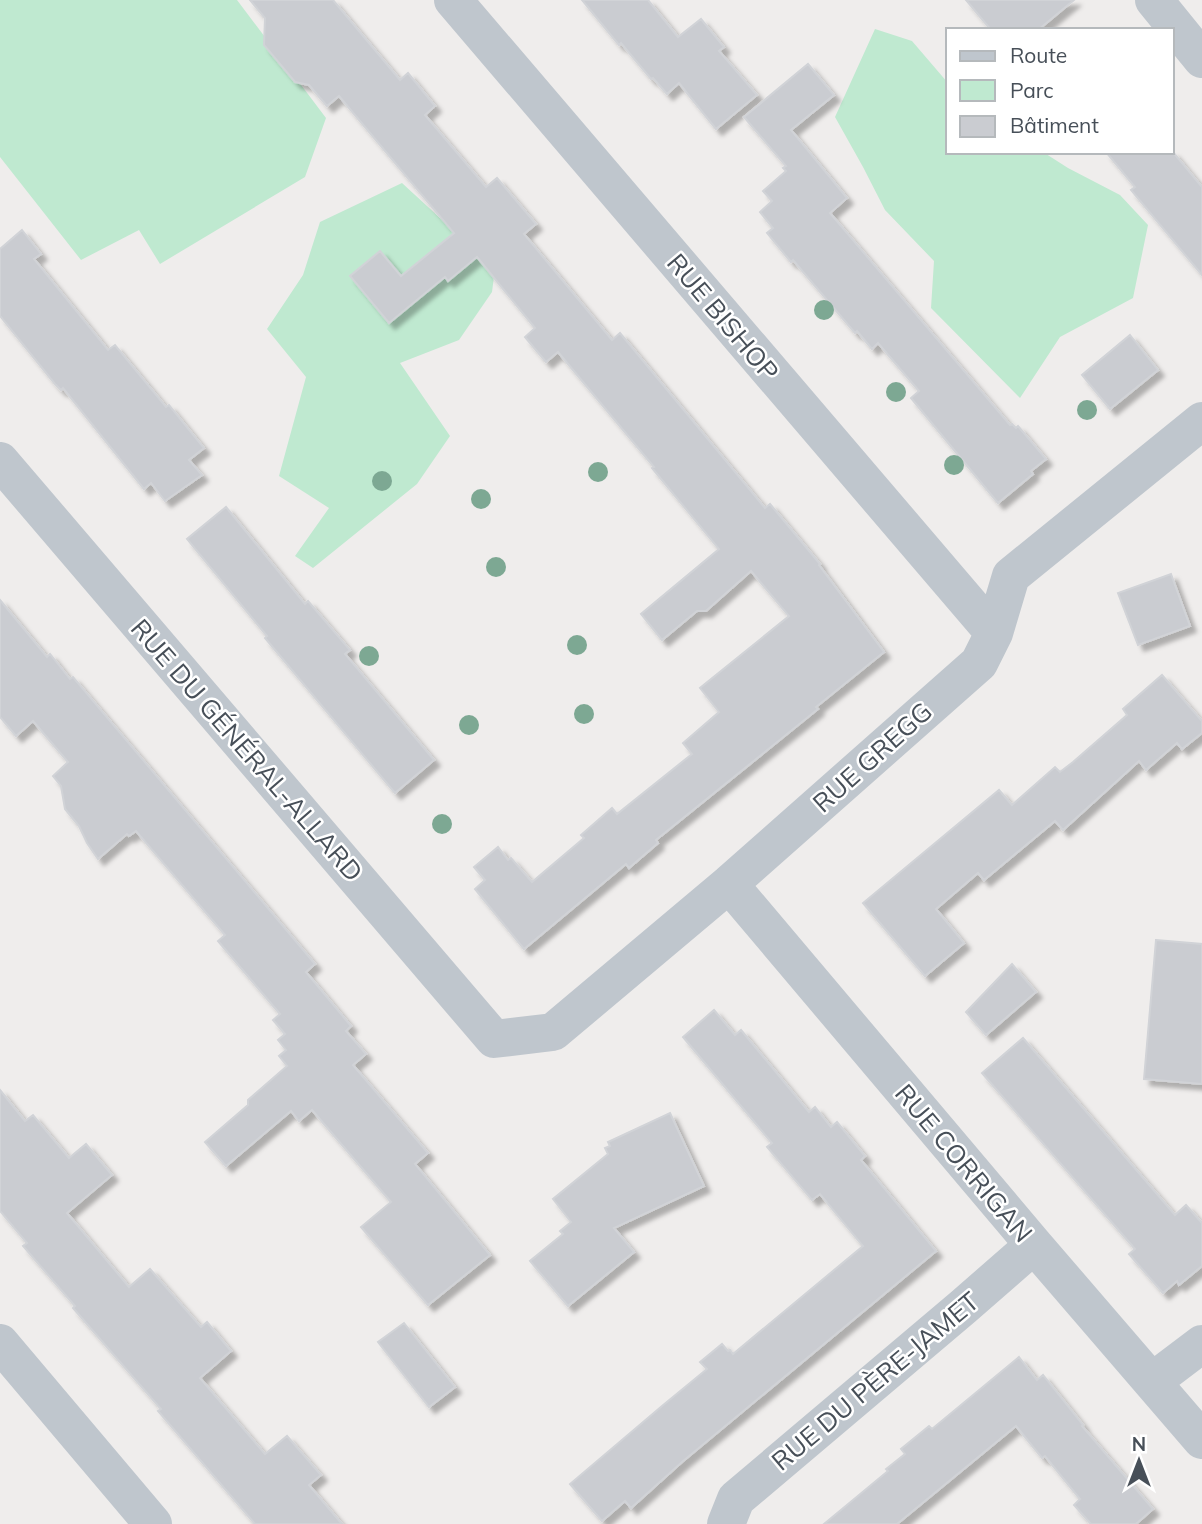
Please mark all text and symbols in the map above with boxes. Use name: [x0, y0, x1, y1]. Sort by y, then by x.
legend: [946, 28, 1174, 154]
text: Route: [1010, 42, 1067, 68]
text: Parc: [1010, 77, 1054, 103]
text: Bâtiment: [1010, 112, 1099, 138]
street label: RUE BISHOP: [660, 246, 786, 388]
street label: RUE DU GÉNÉRAL-ALLARD: [124, 612, 370, 888]
street label: RUE GREGG: [805, 695, 939, 819]
street label: RUE CORRIGAN: [888, 1077, 1040, 1249]
street label: RUE DU PÈRE-JAMET: [765, 1284, 986, 1477]
north arrow: [1104, 1426, 1174, 1496]
text: N: [1132, 1432, 1146, 1456]

